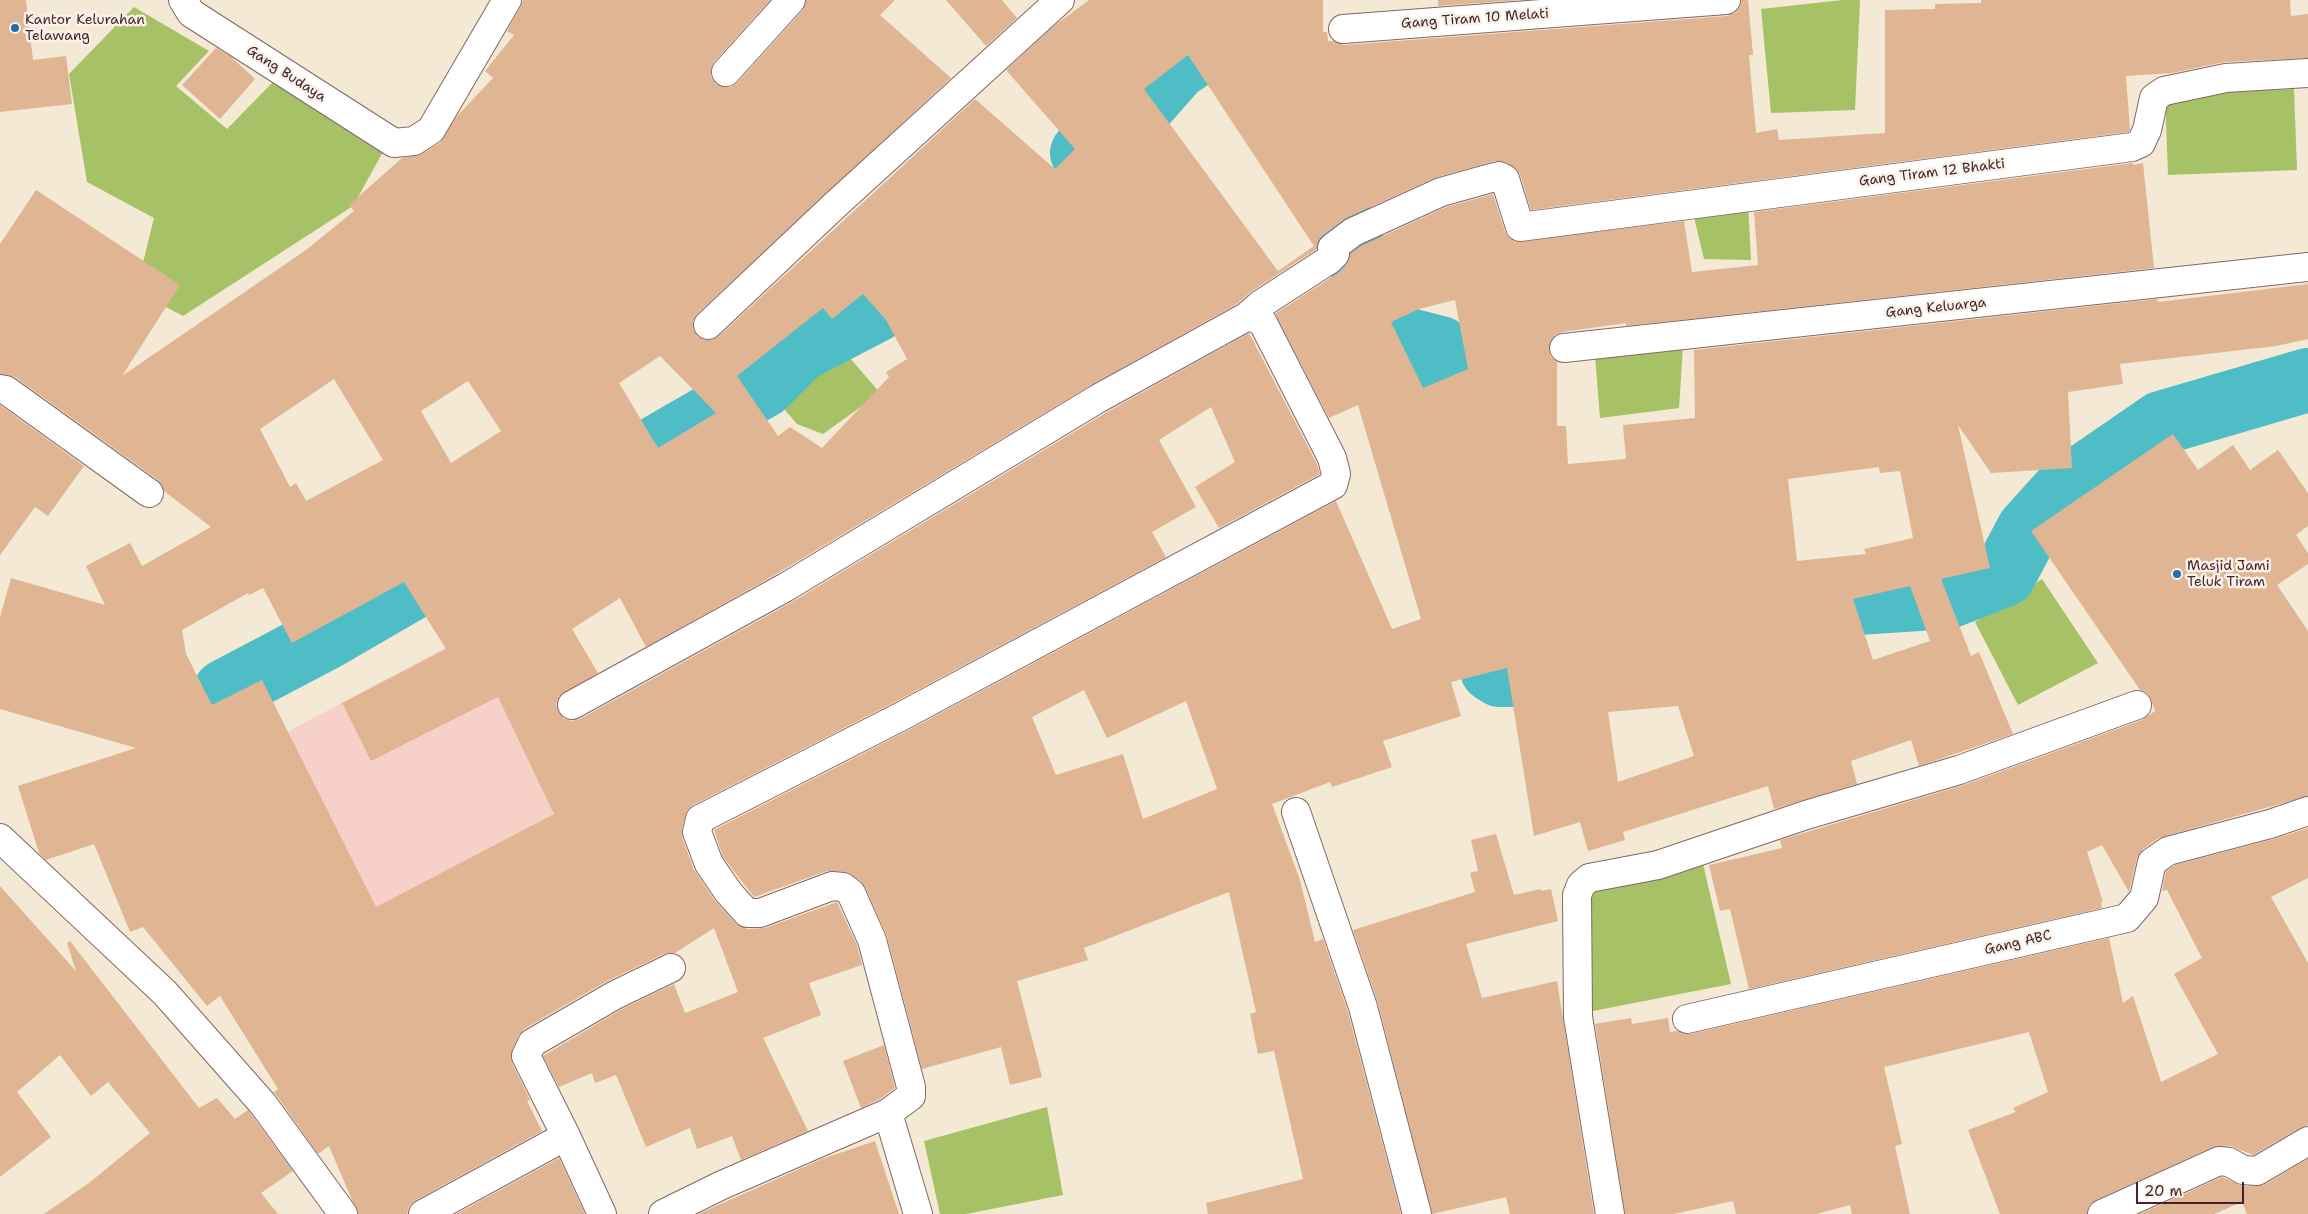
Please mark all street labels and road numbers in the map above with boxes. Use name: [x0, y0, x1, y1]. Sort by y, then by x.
street label: Gang Tiram 10 Melati: [1401, 5, 1549, 33]
street label: Gang Budaya: [243, 42, 329, 106]
street label: Gang Tiram 12 Bhakti: [1858, 156, 2006, 190]
street label: Gang Keluarga: [1885, 294, 1987, 322]
street label: Gang ABC: [1983, 927, 2053, 959]

